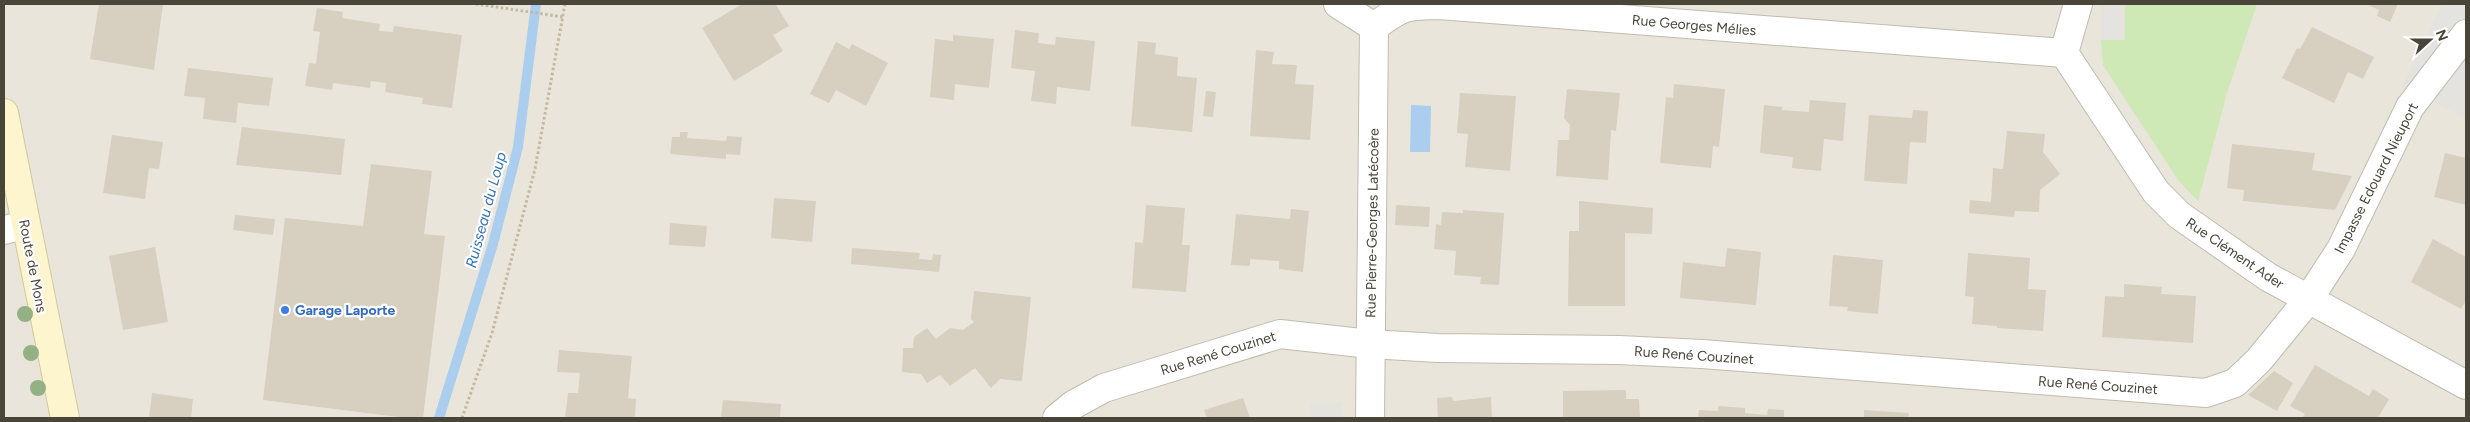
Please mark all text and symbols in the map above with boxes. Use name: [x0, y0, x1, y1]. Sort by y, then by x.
street label: Rue Georges Mélies: [1631, 12, 1757, 39]
north arrow: [2405, 15, 2455, 65]
text: N: [2432, 27, 2452, 44]
street label: Impasse Edouard Nieuport: [2331, 100, 2422, 257]
street label: Rue Pierre-Georges Latécoère: [1362, 128, 1383, 318]
water label: Ruisseau du Loup: [462, 150, 510, 270]
street label: Rue Clément Ader: [2182, 214, 2287, 293]
street label: Route de Mons: [15, 218, 50, 314]
place label: Garage Laporte: [295, 302, 395, 319]
marker: Garage Laporte: [279, 304, 291, 316]
street label: Rue René Couzinet: [1158, 328, 1278, 379]
street label: Rue René Couzinet: [1634, 343, 1754, 368]
street label: Rue René Couzinet: [2038, 373, 2158, 398]

